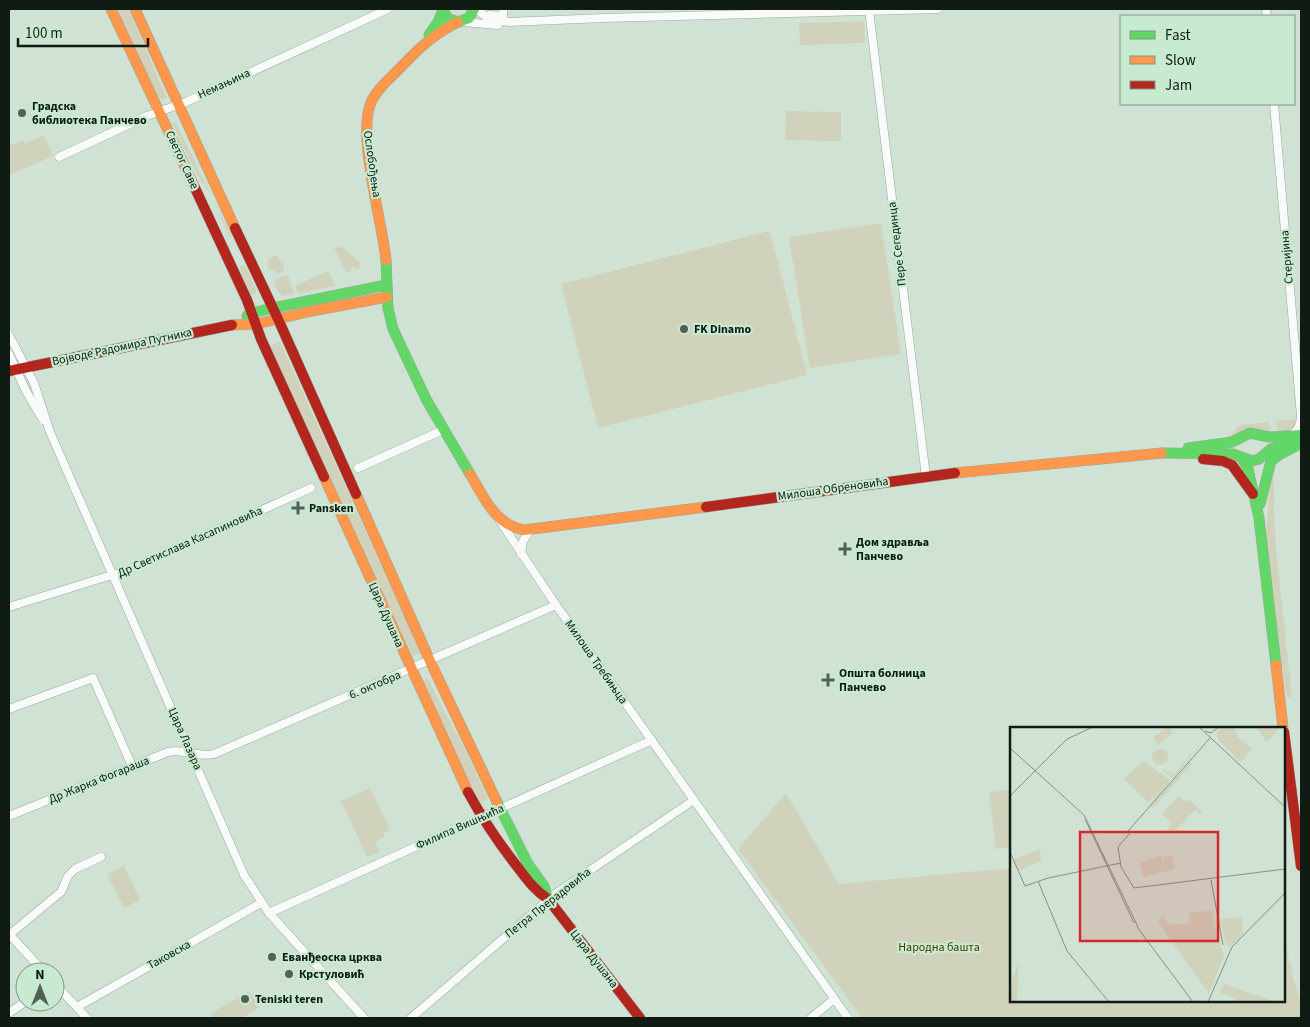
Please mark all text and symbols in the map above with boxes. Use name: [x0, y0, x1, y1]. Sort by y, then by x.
scale bar: [18, 15, 148, 47]
legend: [1120, 15, 1295, 105]
text: 100 m: [25, 23, 63, 44]
text: Fast: [1165, 25, 1191, 46]
text: Slow: [1165, 50, 1196, 71]
street label: Немањина: [195, 64, 253, 104]
text: Jam: [1165, 75, 1192, 96]
place label: Градска библиотека Панчево: [32, 98, 147, 129]
marker: Градска библиотека Панчево: [16, 107, 28, 119]
street label: Светог Саве: [161, 128, 203, 192]
street label: Ослобођења: [359, 129, 385, 199]
street label: Пере Сегединца: [883, 201, 911, 287]
street label: Стеријина: [1276, 229, 1298, 285]
place label: FK Dinamo: [694, 321, 751, 338]
marker: FK Dinamo: [678, 323, 690, 335]
street label: Војводе Радомира Путника: [50, 324, 194, 370]
street label: Милоша Обреновића: [777, 473, 889, 505]
place label: Pansken: [309, 500, 354, 517]
marker: Pansken: [291, 501, 305, 515]
street label: Др Светислава Касапиновића: [115, 502, 265, 582]
place label: Дом здравља Панчево: [856, 534, 929, 565]
marker: Дом здравља Панчево: [838, 542, 852, 556]
street label: Цара Душана: [364, 580, 408, 650]
street label: Милоша Требињца: [561, 616, 631, 708]
place label: Општа болница Панчево: [839, 665, 926, 696]
street label: 6. октобра: [347, 667, 403, 703]
marker: Општа болница Панчево: [821, 673, 835, 687]
street label: Цара Лазара: [164, 705, 206, 773]
inset map: [1010, 727, 1285, 1002]
street label: Др Жарка Фогараша: [46, 752, 152, 808]
street label: Филипа Вишњића: [413, 800, 507, 854]
street label: Петра Прерадовића: [501, 864, 595, 942]
street label: Цара Душана: [566, 926, 622, 992]
street label: Таковска: [144, 936, 194, 974]
park label: Народна башта: [898, 939, 980, 956]
place label: Еванђеоска црква: [282, 949, 382, 966]
marker: Еванђеоска црква: [266, 951, 278, 963]
north arrow: [15, 962, 65, 1012]
text: N: [35, 965, 45, 985]
place label: Крстуловић: [299, 966, 365, 983]
marker: Крстуловић: [283, 968, 295, 980]
place label: Teniski teren: [255, 991, 323, 1008]
marker: Teniski teren: [239, 993, 251, 1005]

